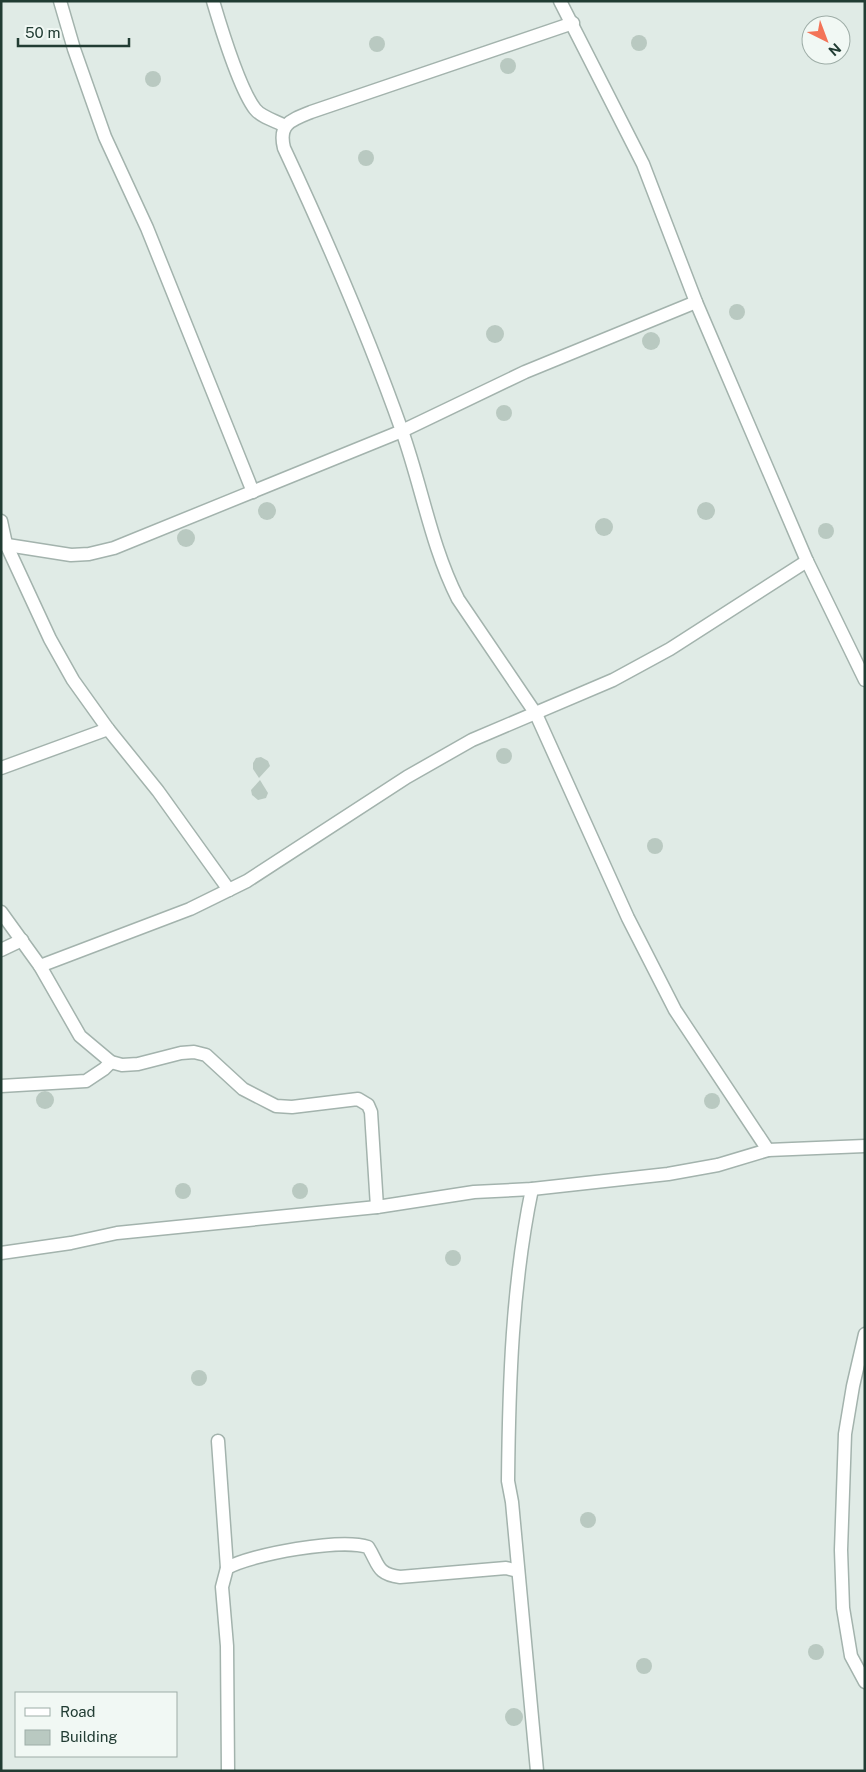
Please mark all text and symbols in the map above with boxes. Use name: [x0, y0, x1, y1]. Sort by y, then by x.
scale bar: [18, 15, 129, 47]
north arrow: [801, 15, 851, 65]
text: 50 m: [25, 24, 60, 41]
text: N: [825, 40, 844, 59]
legend: [15, 1692, 178, 1757]
text: Road: [60, 1703, 96, 1720]
text: Building: [60, 1728, 118, 1745]

